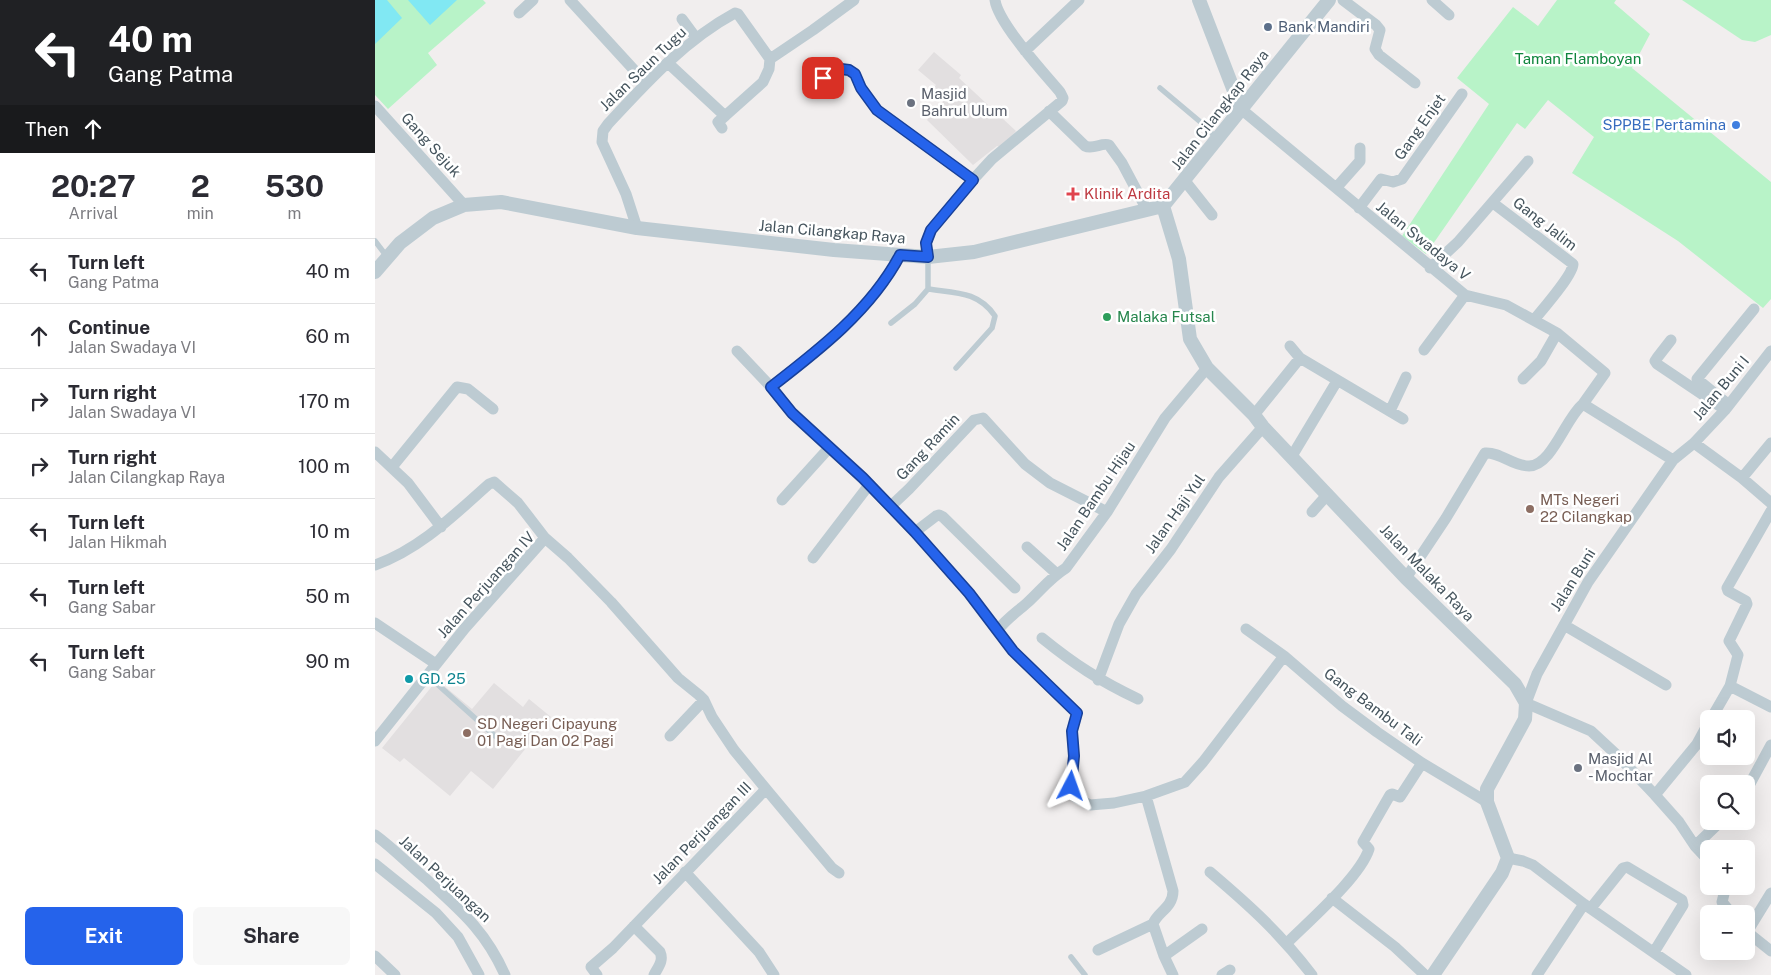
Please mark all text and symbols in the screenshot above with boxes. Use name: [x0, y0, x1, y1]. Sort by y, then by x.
place label: Bank Mandiri: [1278, 18, 1370, 35]
text: 40 m: [108, 19, 193, 60]
icon: left: [25, 20, 90, 85]
marker: Bank Mandiri: [1262, 21, 1274, 33]
street label: Jalan Saun Tugu: [596, 23, 689, 114]
street label: Jalan Cilangkap Raya: [1168, 46, 1272, 173]
park label: Taman Flamboyan: [1515, 50, 1641, 67]
pin: [802, 57, 844, 99]
text: Gang Patma: [108, 61, 233, 87]
icon: arrive: [809, 64, 837, 92]
place label: Masjid Bahrul Ulum: [921, 85, 1007, 119]
street label: Gang Enjet: [1391, 90, 1449, 163]
marker: Masjid Bahrul Ulum: [905, 97, 917, 109]
street label: Gang Sejuk: [398, 109, 465, 180]
icon: ahead: [79, 115, 107, 143]
place label: SPPBE Pertamina: [1602, 116, 1726, 133]
text: Then: [25, 118, 69, 140]
marker: SPPBE Pertamina: [1730, 119, 1742, 131]
text: 20:27: [51, 168, 136, 204]
text: 2: [191, 168, 210, 204]
text: 530: [265, 168, 324, 204]
place label: Klinik Ardita: [1084, 185, 1170, 202]
marker: Klinik Ardita: [1066, 187, 1080, 201]
street label: Gang Jalim: [1510, 193, 1581, 254]
street label: Jalan Swadaya V: [1373, 198, 1474, 284]
text: Arrival: [69, 204, 118, 223]
text: min: [187, 204, 214, 223]
text: m: [287, 204, 301, 223]
street label: Jalan Cilangkap Raya: [758, 217, 906, 246]
text: Turn left: [68, 251, 145, 273]
icon: left: [25, 257, 53, 285]
text: 40 m: [305, 260, 350, 282]
text: Gang Patma: [68, 273, 159, 292]
place label: Malaka Futsal: [1117, 308, 1215, 325]
marker: Malaka Futsal: [1101, 311, 1113, 323]
text: Continue: [68, 316, 150, 338]
icon: ahead: [25, 322, 53, 350]
text: 60 m: [306, 325, 350, 347]
text: Jalan Swadaya VI: [68, 338, 196, 357]
street label: Jalan Buni I: [1689, 352, 1752, 423]
text: Turn right: [68, 381, 157, 403]
icon: right: [25, 387, 53, 415]
text: 170 m: [299, 390, 350, 412]
text: Jalan Swadaya VI: [68, 403, 196, 422]
street label: Gang Ramin: [893, 410, 963, 483]
street label: Jalan Bambu Hijau: [1053, 438, 1138, 554]
text: Turn right: [68, 446, 157, 468]
icon: right: [25, 452, 53, 480]
text: 100 m: [298, 455, 350, 477]
text: Jalan Cilangkap Raya: [68, 468, 225, 487]
street label: Jalan Haji Yul: [1141, 471, 1208, 556]
place label: MTs Negeri 22 Cilangkap: [1540, 491, 1632, 525]
marker: MTs Negeri 22 Cilangkap: [1524, 503, 1536, 515]
text: Turn left: [68, 511, 145, 533]
icon: left: [25, 517, 53, 545]
text: 10 m: [310, 520, 350, 542]
street label: Jalan Malaka Raya: [1377, 521, 1478, 625]
street label: Jalan Perjuangan IV: [434, 528, 538, 641]
text: Jalan Hikmah: [68, 533, 167, 552]
street label: Jalan Buni: [1547, 545, 1598, 614]
text: Turn left: [68, 576, 145, 598]
icon: left: [25, 582, 53, 610]
text: 50 m: [305, 585, 350, 607]
text: Gang Sabar: [68, 598, 156, 617]
text: Turn left: [68, 641, 145, 663]
icon: left: [25, 647, 53, 675]
text: 90 m: [306, 650, 350, 672]
text: Gang Sabar: [68, 663, 156, 682]
street label: Gang Bambu Tali: [1321, 664, 1426, 749]
place label: GD. 25: [419, 670, 466, 687]
marker: GD. 25: [403, 673, 415, 685]
map controls: [1700, 710, 1755, 960]
button: sound: [1700, 710, 1755, 765]
place label: SD Negeri Cipayung 01 Pagi Dan 02 Pagi: [477, 715, 617, 749]
marker: SD Negeri Cipayung 01 Pagi Dan 02 Pagi: [461, 727, 473, 739]
place label: Masjid Al - Mochtar: [1588, 750, 1653, 784]
position arrow: [1044, 759, 1096, 811]
marker: Masjid Al - Mochtar: [1572, 762, 1584, 774]
button: search: [1700, 775, 1755, 830]
street label: Jalan Perjuangan III: [649, 778, 755, 887]
street label: Jalan Perjuangan: [396, 832, 495, 925]
button: +: [1700, 840, 1755, 895]
button: −: [1700, 905, 1755, 960]
button: Exit: [25, 907, 183, 965]
button: Share: [193, 907, 350, 965]

